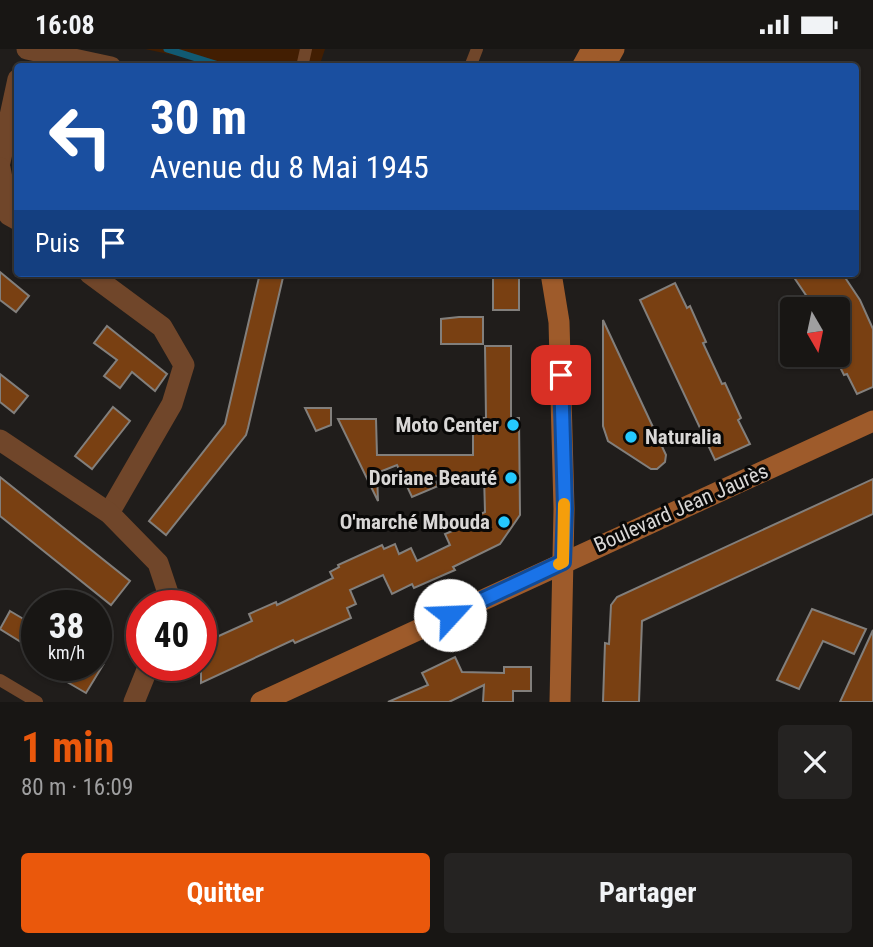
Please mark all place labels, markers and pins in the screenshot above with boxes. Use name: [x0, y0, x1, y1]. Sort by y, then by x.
pin: [531, 345, 591, 405]
place label: Moto Center: [395, 413, 499, 437]
marker: Moto Center: [505, 417, 521, 433]
place label: Naturalia: [645, 425, 722, 449]
marker: Naturalia: [623, 429, 639, 445]
place label: Doriane Beauté: [369, 466, 497, 490]
marker: Doriane Beauté: [503, 470, 519, 486]
place label: O'marché Mbouda: [340, 510, 490, 534]
marker: O'marché Mbouda: [496, 514, 512, 530]

